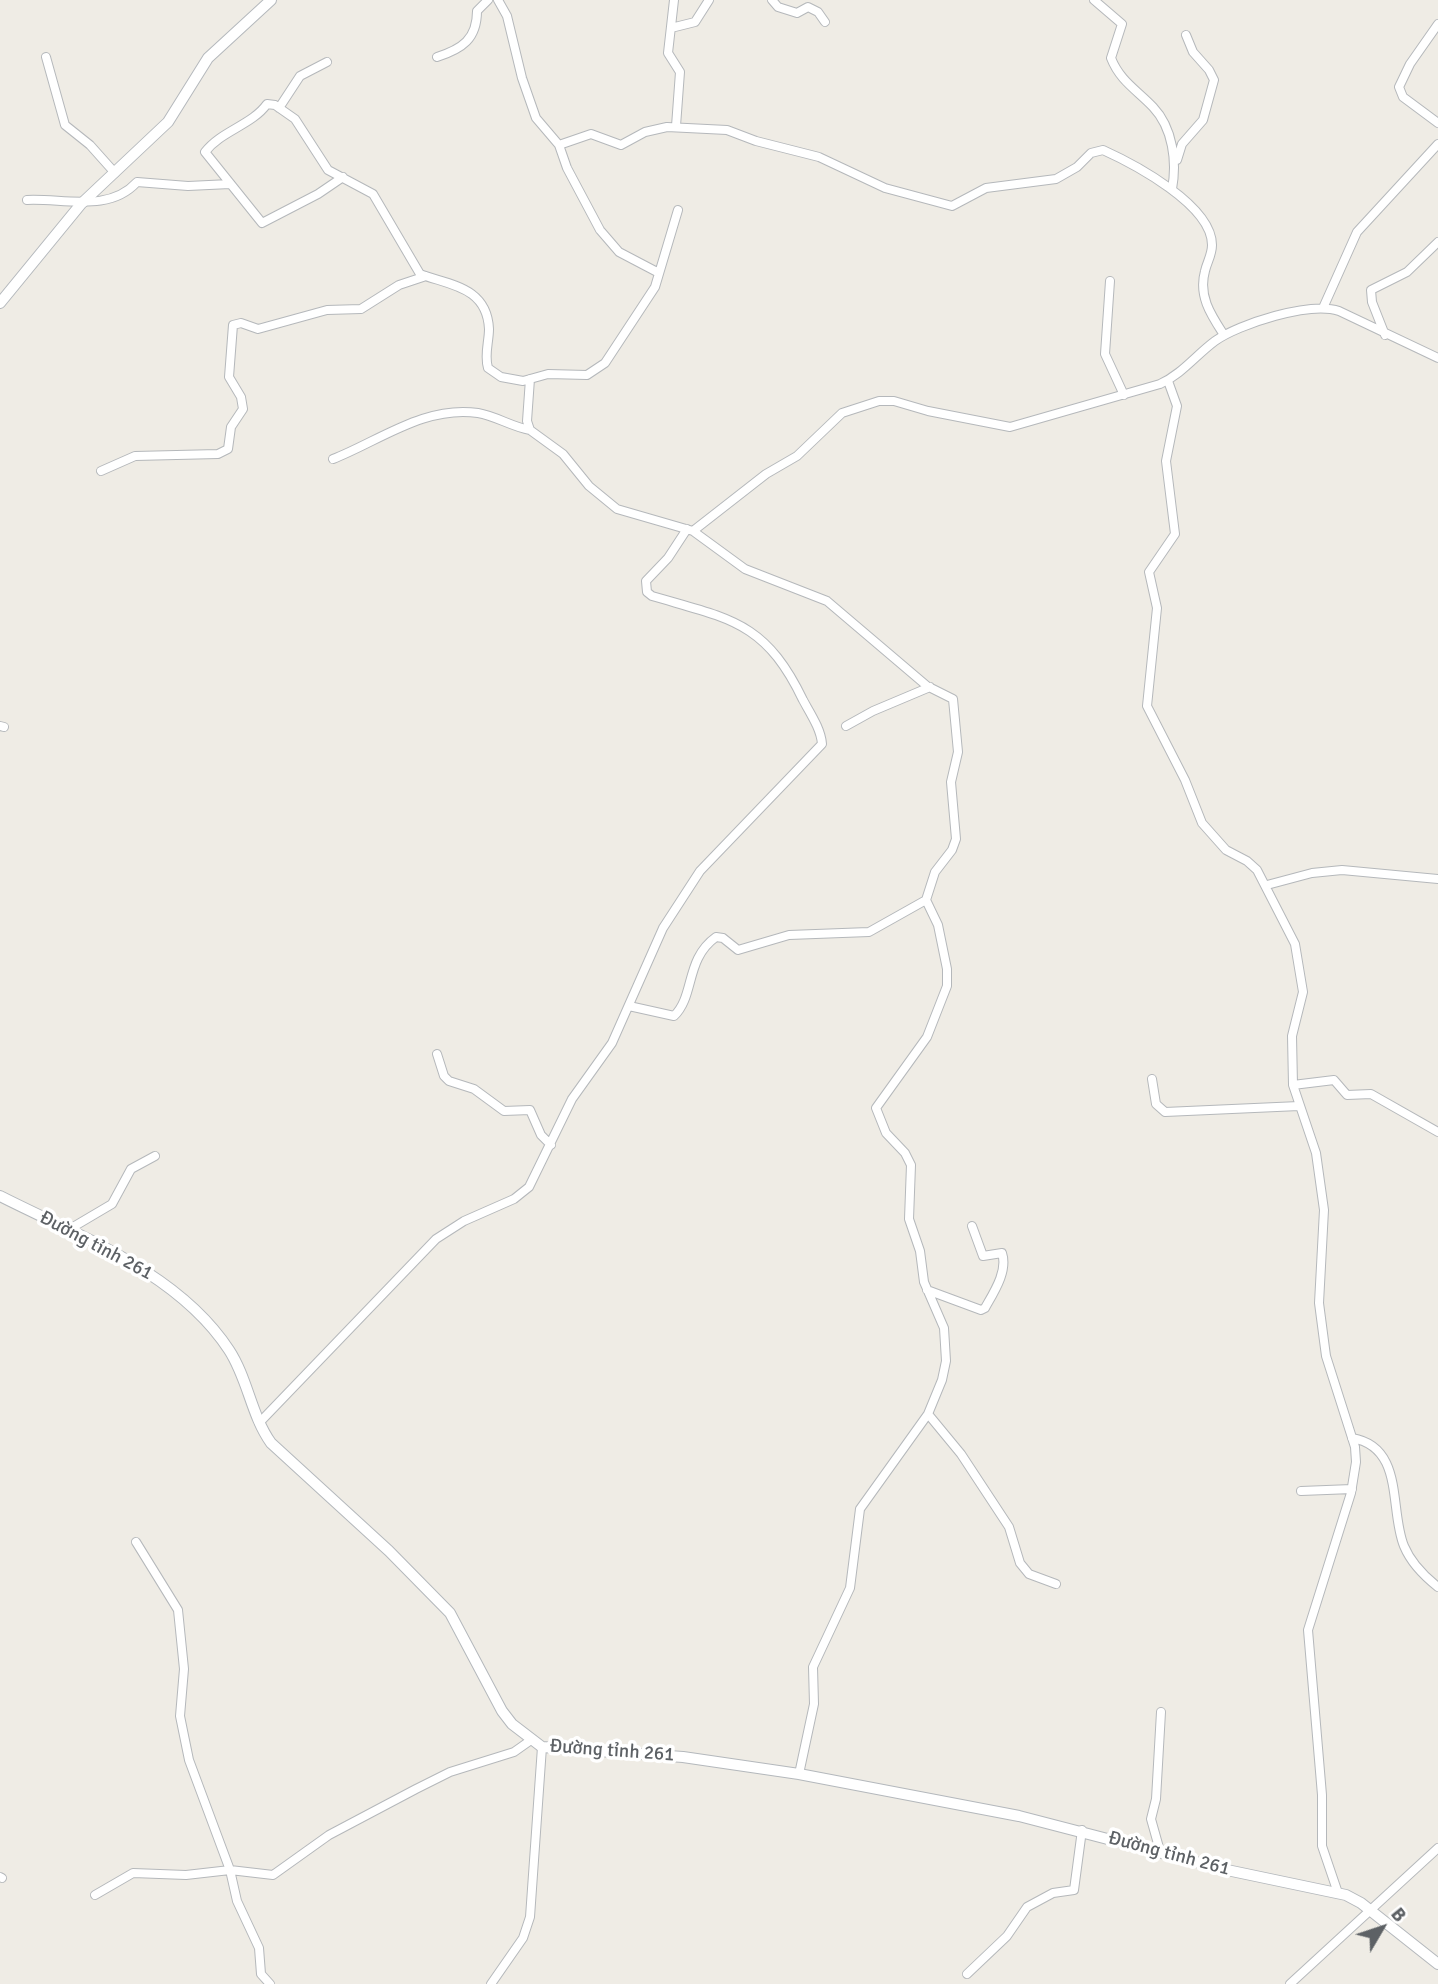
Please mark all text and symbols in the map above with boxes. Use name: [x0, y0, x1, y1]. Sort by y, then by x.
street label: Đường tỉnh 261: [35, 1207, 157, 1285]
street label: Đường tỉnh 261: [549, 1735, 675, 1767]
street label: Đường tỉnh 261: [1106, 1827, 1232, 1881]
north arrow: [1347, 1893, 1417, 1963]
text: B: [1385, 1903, 1411, 1927]

